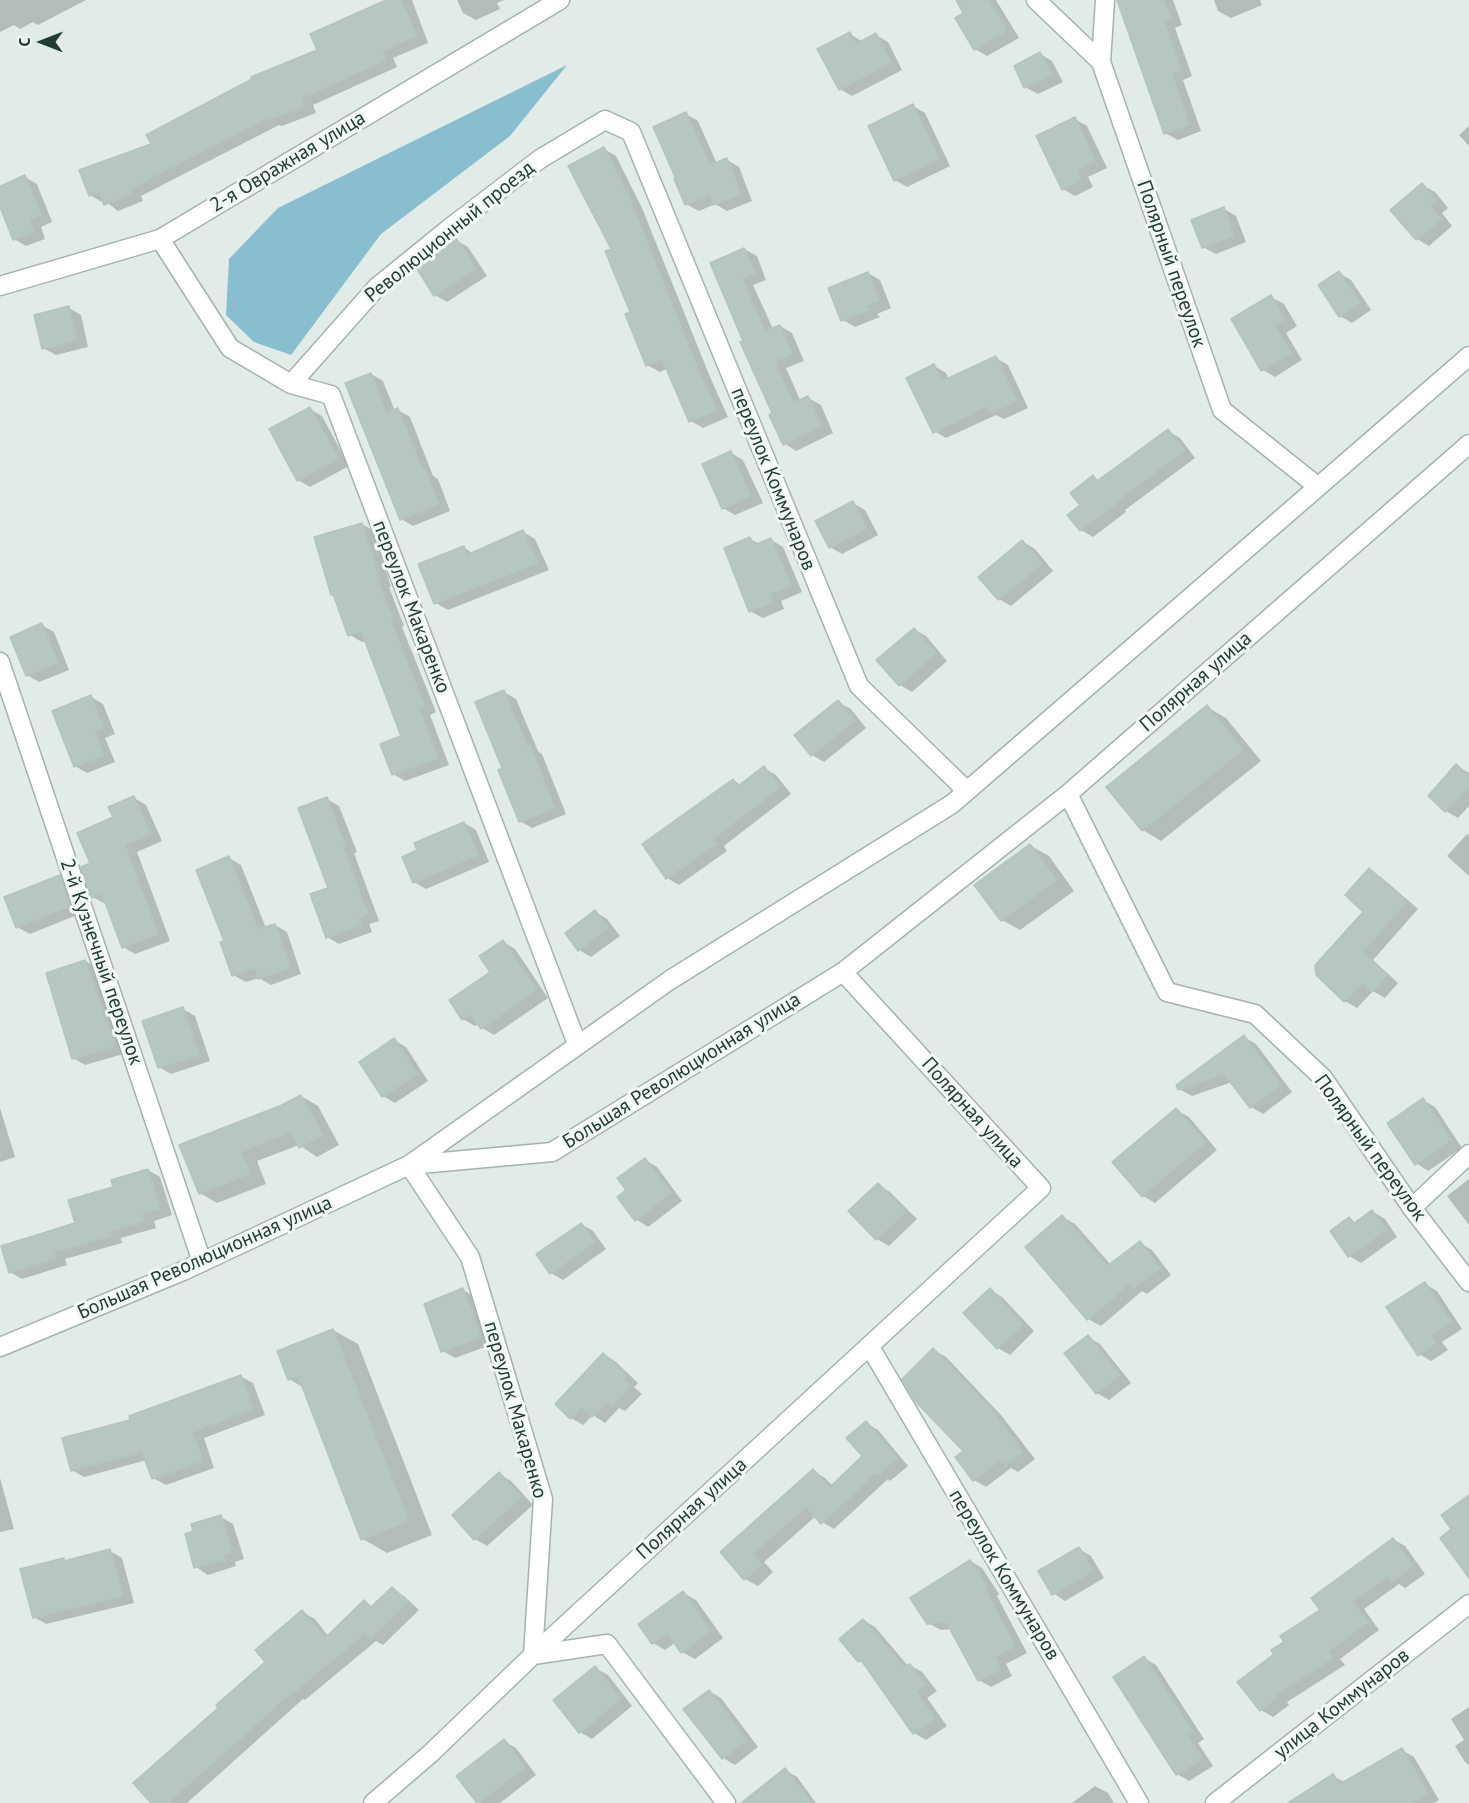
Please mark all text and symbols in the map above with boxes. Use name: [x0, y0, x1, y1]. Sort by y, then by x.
north arrow: [12, 12, 72, 72]
text: С: [14, 38, 34, 46]
street label: 2-я Овражная улица: [206, 106, 370, 218]
street label: Революционный проезд: [360, 156, 540, 308]
street label: Полярный переулок: [1131, 177, 1211, 351]
street label: переулок Коммунаров: [725, 384, 821, 574]
street label: переулок Макаренко: [367, 517, 455, 697]
street label: Полярная улица: [1135, 627, 1257, 737]
street label: 2-й Кузнечный переулок: [54, 856, 148, 1068]
street label: Большая Революционная улица: [559, 988, 805, 1154]
street label: Полярная улица: [916, 1053, 1028, 1173]
street label: Полярный переулок: [1309, 1070, 1431, 1226]
street label: Большая Революционная улица: [74, 1191, 336, 1325]
street label: переулок Макаренко: [478, 1319, 552, 1501]
street label: Полярная улица: [632, 1453, 752, 1565]
street label: переулок Коммунаров: [943, 1485, 1065, 1665]
street label: улица Коммунаров: [1270, 1644, 1414, 1764]

